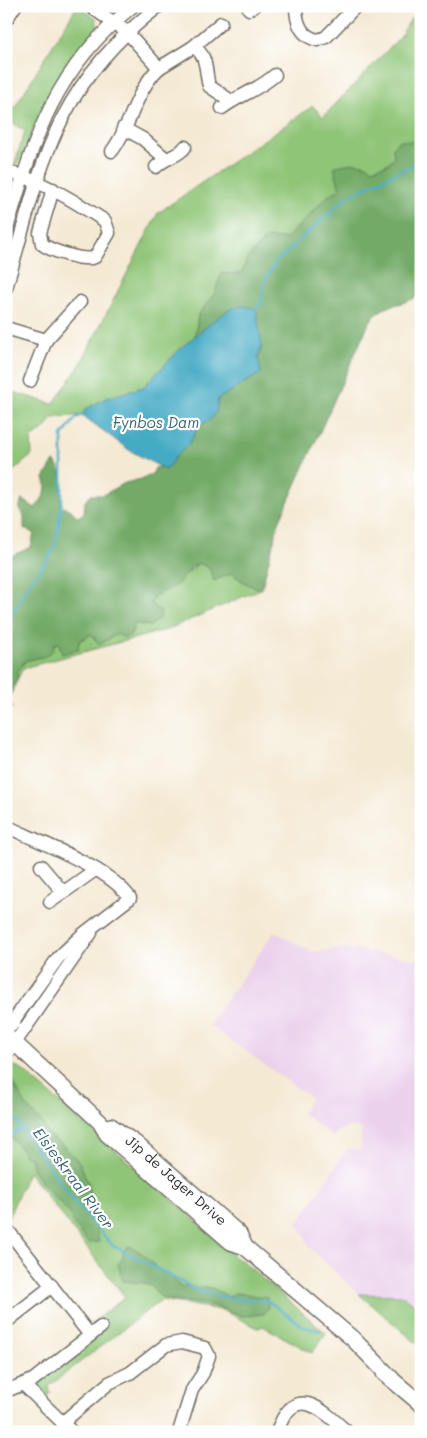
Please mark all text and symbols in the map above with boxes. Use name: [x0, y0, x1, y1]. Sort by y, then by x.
water label: Fynbos Dam: [113, 412, 199, 432]
water label: Elsieskraal River: [29, 1123, 119, 1233]
street label: Jip de Jager Drive: [122, 1130, 232, 1229]

